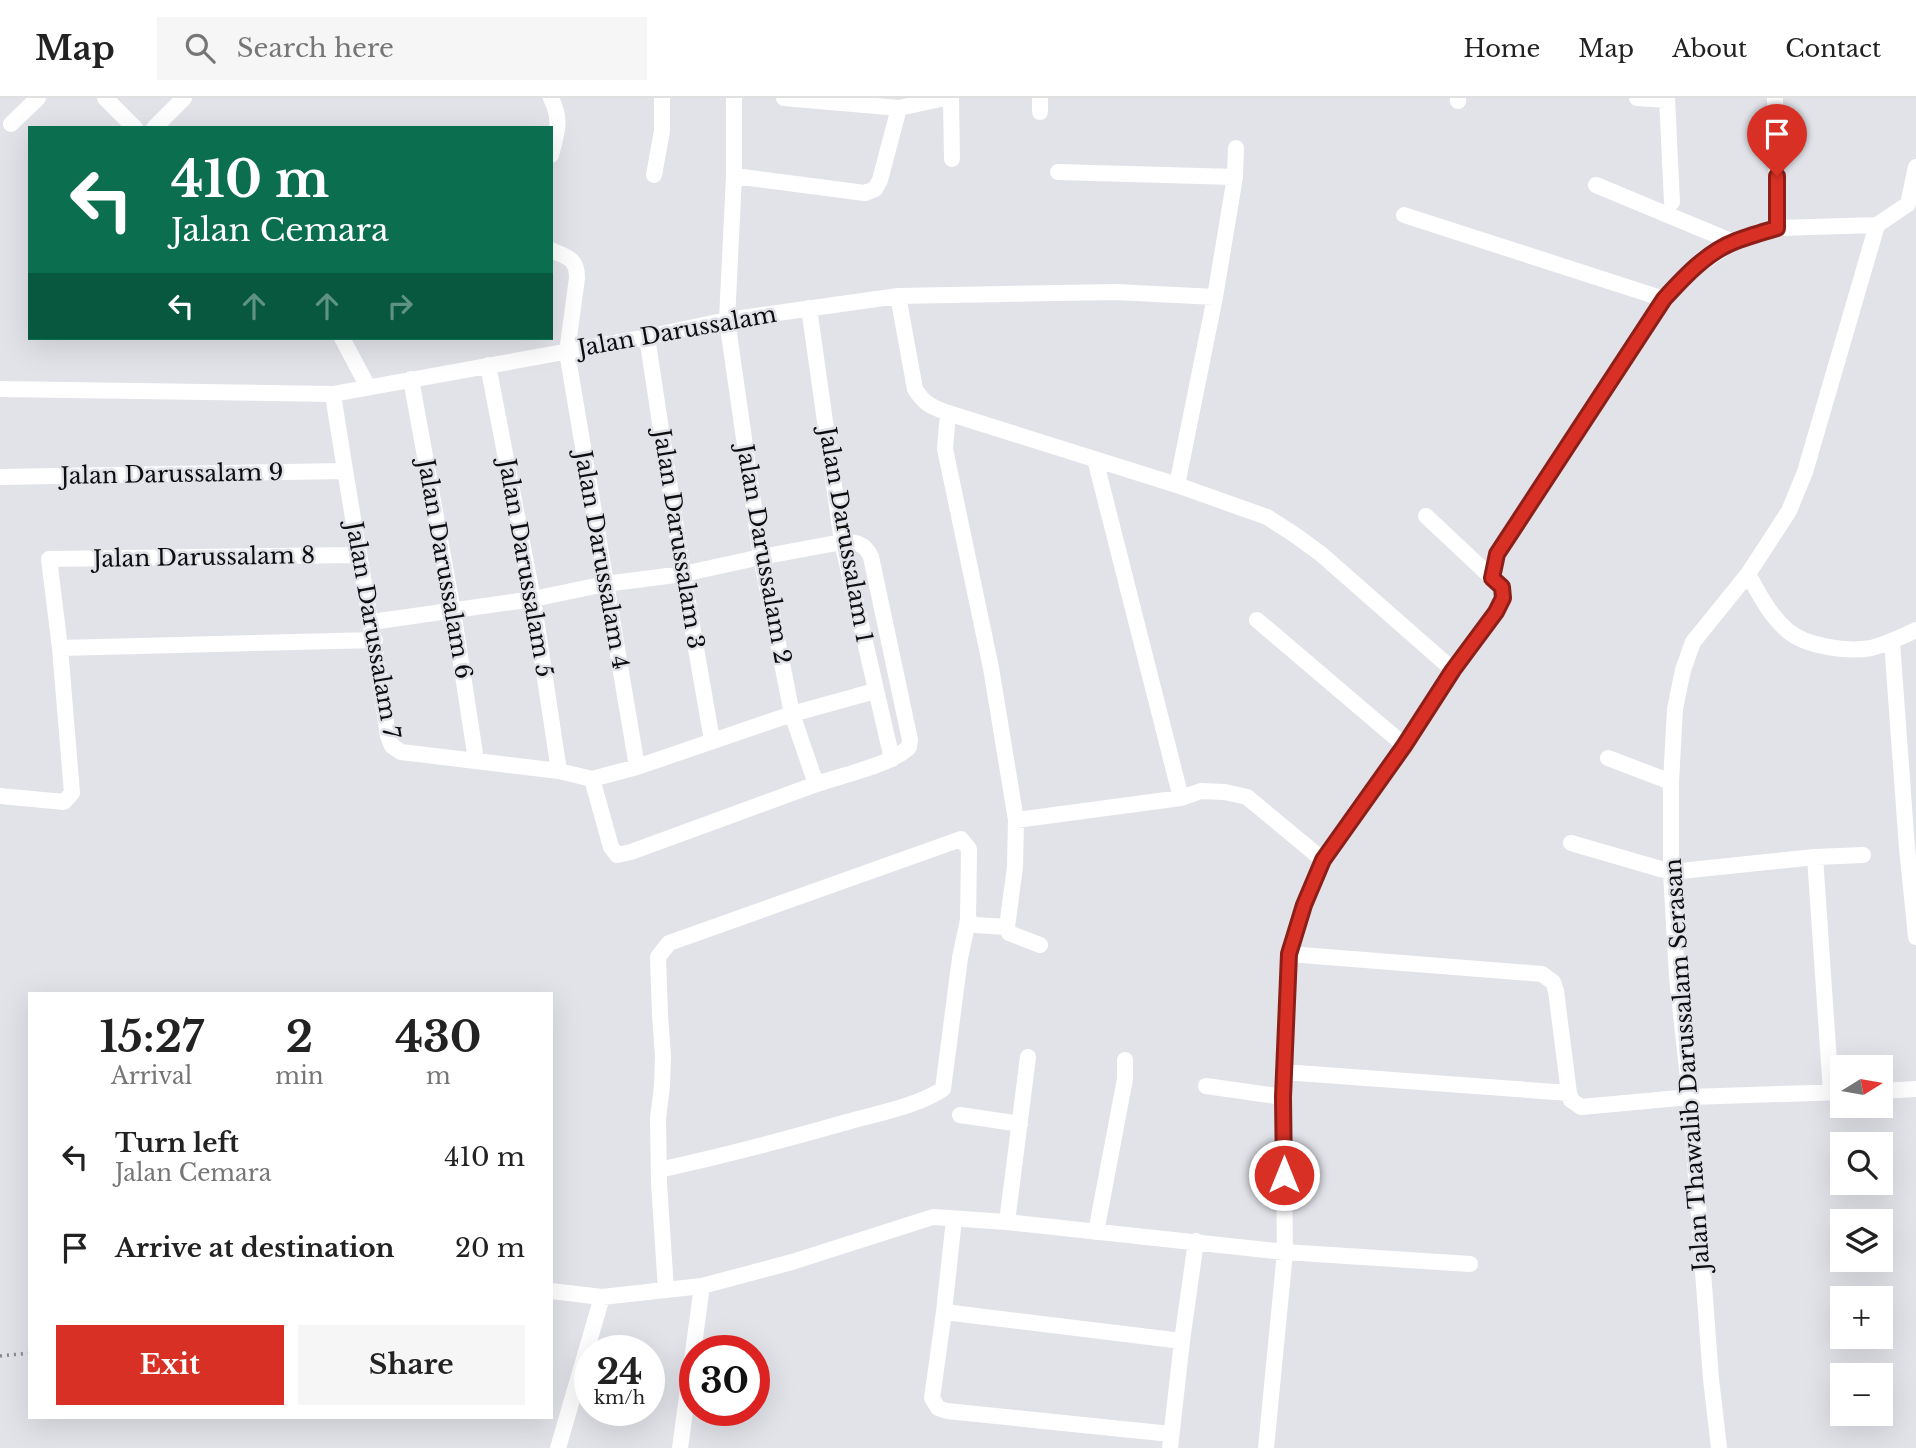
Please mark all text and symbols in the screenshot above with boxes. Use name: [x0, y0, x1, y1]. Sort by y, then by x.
search box: [157, 17, 647, 80]
text: Map: [35, 28, 115, 69]
icon: search: [181, 29, 219, 67]
text: Search here: [237, 32, 394, 64]
text: Home: [1464, 34, 1540, 63]
text: Map: [1578, 34, 1634, 63]
text: About: [1672, 34, 1747, 63]
text: Contact: [1785, 34, 1881, 63]
pin: [1747, 104, 1807, 176]
icon: arrive: [1758, 115, 1796, 153]
text: 410 m: [171, 149, 329, 210]
icon: left: [56, 154, 147, 245]
text: Jalan Cemara: [171, 210, 389, 250]
icon: left: [162, 287, 200, 325]
icon: ahead: [235, 287, 273, 325]
icon: ahead: [308, 287, 346, 325]
icon: right: [381, 287, 419, 325]
street label: Jalan Darussalam: [572, 300, 779, 363]
street label: Jalan Darussalam 1: [813, 422, 879, 645]
street label: Jalan Darussalam 3: [647, 424, 710, 651]
street label: Jalan Darussalam 2: [730, 439, 797, 666]
street label: Jalan Darussalam 4: [568, 446, 635, 672]
street label: Jalan Darussalam 6: [411, 454, 478, 681]
street label: Jalan Darussalam 5: [492, 454, 559, 679]
street label: Jalan Darussalam 9: [57, 458, 284, 490]
street label: Jalan Darussalam 7: [340, 516, 406, 741]
street label: Jalan Darussalam 8: [90, 541, 315, 573]
street label: Jalan Thawalib Darussalam Serasan: [1659, 857, 1716, 1275]
text: 15:27: [100, 1011, 204, 1063]
text: 2: [286, 1011, 313, 1063]
text: 430: [395, 1011, 481, 1063]
north arrow: [1830, 1055, 1894, 1118]
map controls: [1830, 1055, 1893, 1426]
text: Arrival: [111, 1062, 192, 1090]
text: min: [275, 1062, 324, 1090]
text: m: [426, 1062, 451, 1090]
text: Turn left: [115, 1127, 239, 1159]
button: search: [1830, 1132, 1893, 1195]
icon: left: [56, 1138, 94, 1176]
position arrow: [1247, 1138, 1321, 1212]
text: 410 m: [444, 1141, 525, 1173]
text: Jalan Cemara: [115, 1159, 271, 1187]
button: layers: [1830, 1209, 1893, 1272]
icon: arrive: [56, 1229, 94, 1267]
text: Arrive at destination: [115, 1232, 395, 1264]
text: 20 m: [455, 1232, 525, 1264]
button: +: [1830, 1286, 1893, 1349]
button: Exit: [56, 1325, 284, 1405]
button: Share: [298, 1325, 525, 1405]
speed limit sign: 30: [679, 1335, 770, 1426]
text: 24: [596, 1350, 643, 1393]
button: −: [1830, 1363, 1893, 1426]
text: km/h: [594, 1387, 645, 1409]

